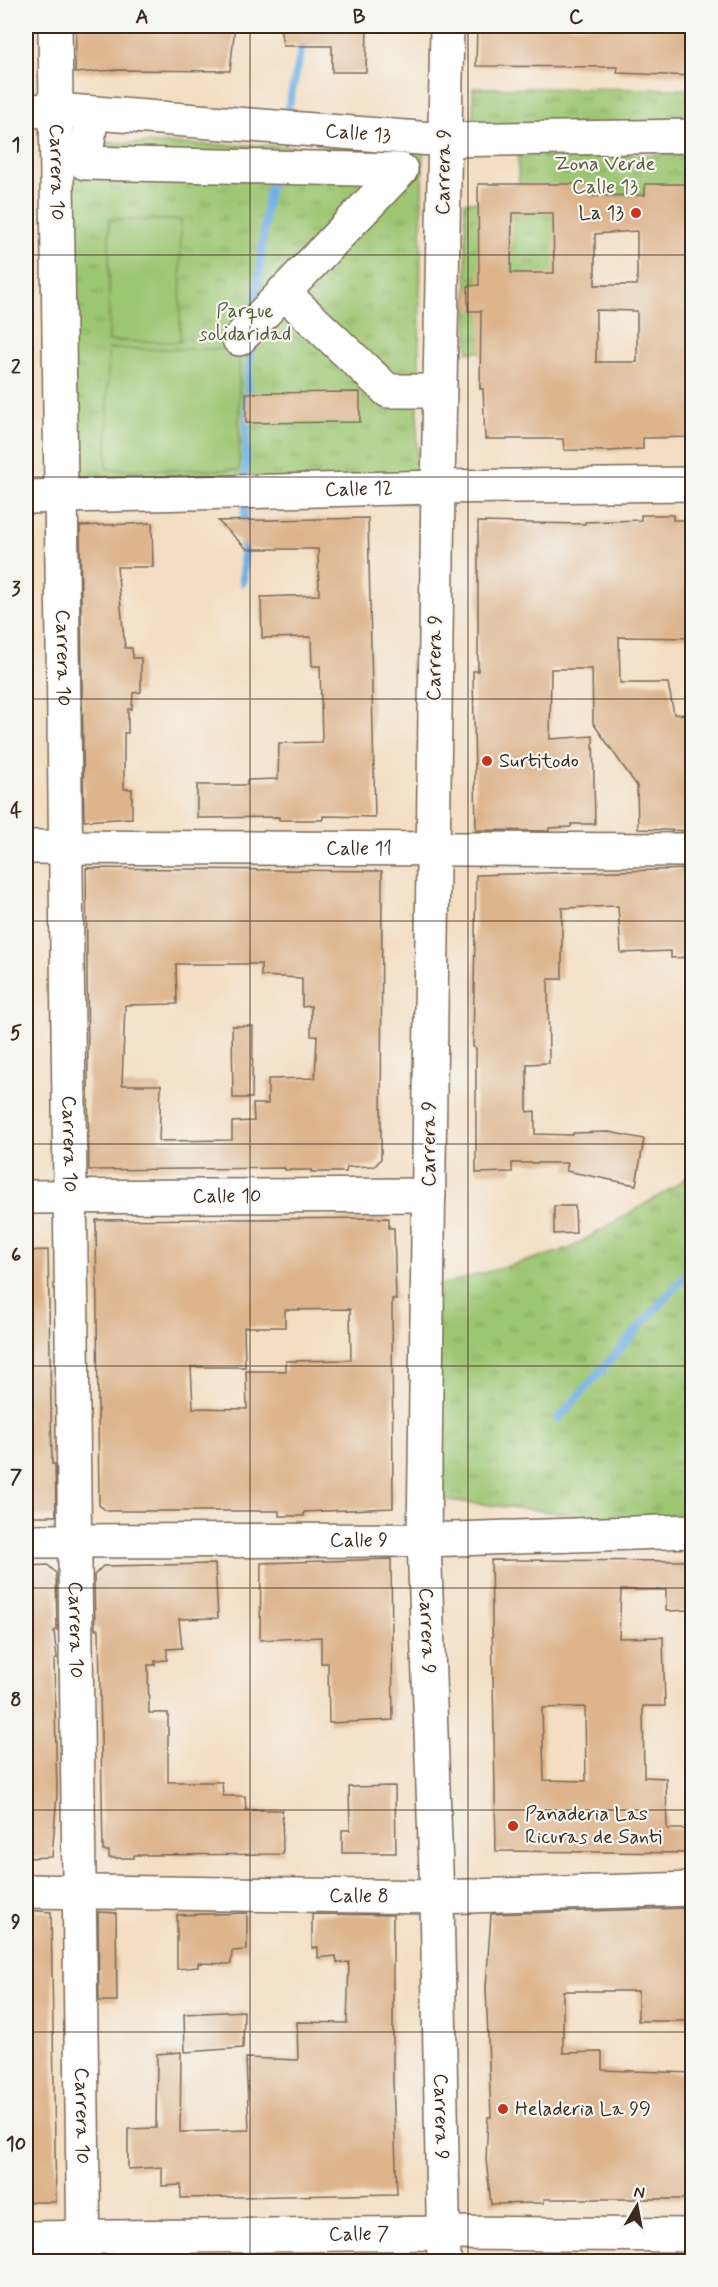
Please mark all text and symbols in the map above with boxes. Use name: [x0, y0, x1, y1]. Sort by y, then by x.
text: A: [135, 4, 149, 31]
text: B: [353, 4, 366, 31]
text: C: [569, 4, 584, 31]
street label: Calle 13: [324, 117, 392, 149]
street label: Carrera 10: [43, 123, 71, 221]
street label: Carrera 9: [430, 128, 458, 215]
text: 1: [12, 132, 20, 159]
park label: Zona Verde Calle 13: [555, 151, 656, 201]
place label: La 13: [579, 200, 624, 227]
marker: La 13: [629, 206, 643, 220]
park label: Parque solidaridad: [199, 298, 291, 348]
text: 2: [11, 354, 21, 381]
street label: Calle 12: [325, 475, 393, 503]
text: 3: [11, 576, 21, 603]
street label: Carrera 10: [49, 609, 77, 707]
street label: Carrera 9: [421, 614, 449, 701]
place label: Surtitodo: [499, 748, 579, 775]
marker: Surtitodo: [480, 754, 494, 768]
text: 4: [10, 798, 22, 825]
street label: Calle 11: [326, 835, 392, 862]
text: 5: [10, 1020, 22, 1047]
street label: Carrera 10: [55, 1095, 84, 1192]
street label: Carrera 9: [416, 1101, 443, 1187]
street label: Calle 10: [193, 1182, 261, 1210]
text: 6: [11, 1242, 21, 1269]
text: 7: [10, 1464, 22, 1491]
street label: Calle 9: [330, 1527, 388, 1554]
street label: Carrera 10: [62, 1581, 90, 1678]
street label: Carrera 9: [412, 1587, 442, 1674]
text: 8: [10, 1687, 22, 1714]
place label: Panaderia Las Ricuras de Santi: [525, 1801, 662, 1851]
marker: Panaderia Las Ricuras de Santi: [506, 1819, 520, 1833]
street label: Calle 8: [329, 1882, 389, 1910]
text: 9: [11, 1909, 21, 1936]
street label: Carrera 10: [68, 2067, 96, 2164]
street label: Carrera 9: [427, 2073, 456, 2160]
place label: Heladeria La 99: [515, 2096, 651, 2123]
marker: Heladeria La 99: [496, 2102, 510, 2116]
text: 10: [6, 2131, 26, 2158]
north arrow: [607, 2176, 667, 2236]
text: N: [632, 2181, 646, 2204]
street label: Calle 7: [329, 2220, 389, 2248]

